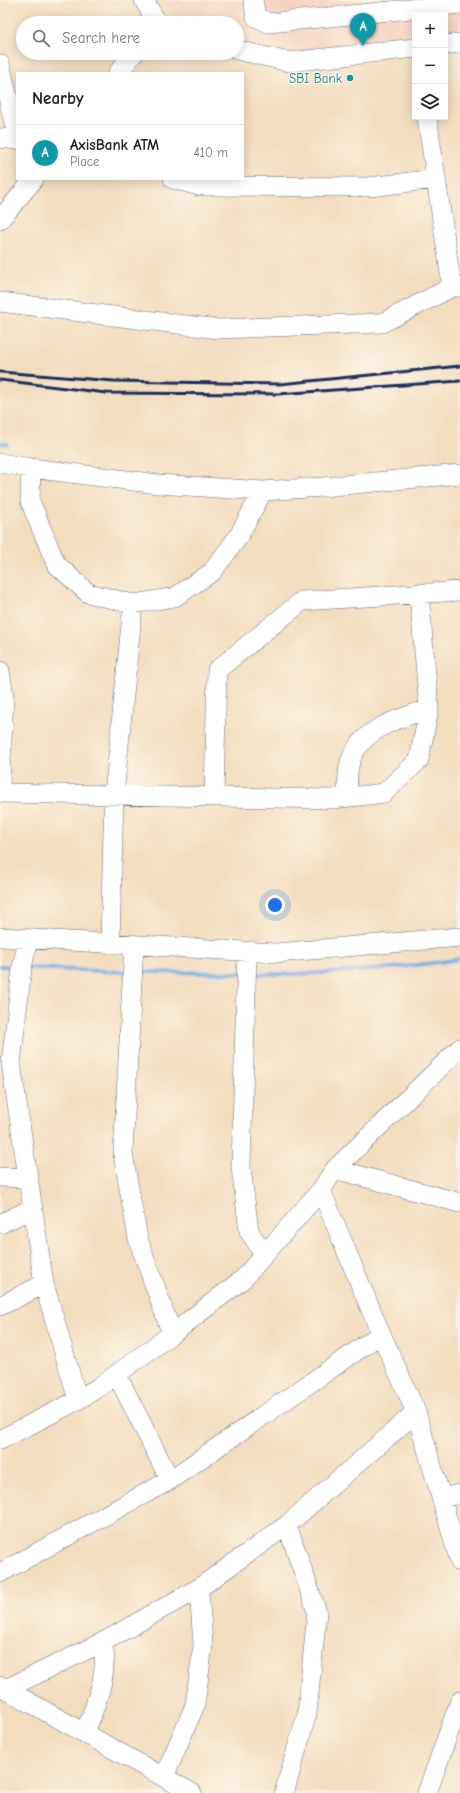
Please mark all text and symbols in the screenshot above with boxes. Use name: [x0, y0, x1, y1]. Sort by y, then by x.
map controls: [412, 12, 448, 120]
button: +: [412, 12, 448, 48]
pin: A: [350, 13, 376, 46]
search box: [16, 16, 244, 60]
icon: search: [30, 27, 52, 49]
text: Search here: [62, 29, 140, 47]
button: −: [412, 48, 448, 84]
place label: SBI Bank: [289, 71, 343, 86]
marker: SBI Bank: [345, 73, 355, 83]
button: layers: [412, 84, 448, 120]
text: Nearby: [32, 89, 83, 108]
text: AxisBank ATM: [70, 136, 159, 154]
text: A: [41, 145, 49, 160]
text: 410 m: [194, 145, 228, 160]
text: Place: [70, 154, 100, 169]
your location: [265, 895, 285, 915]

